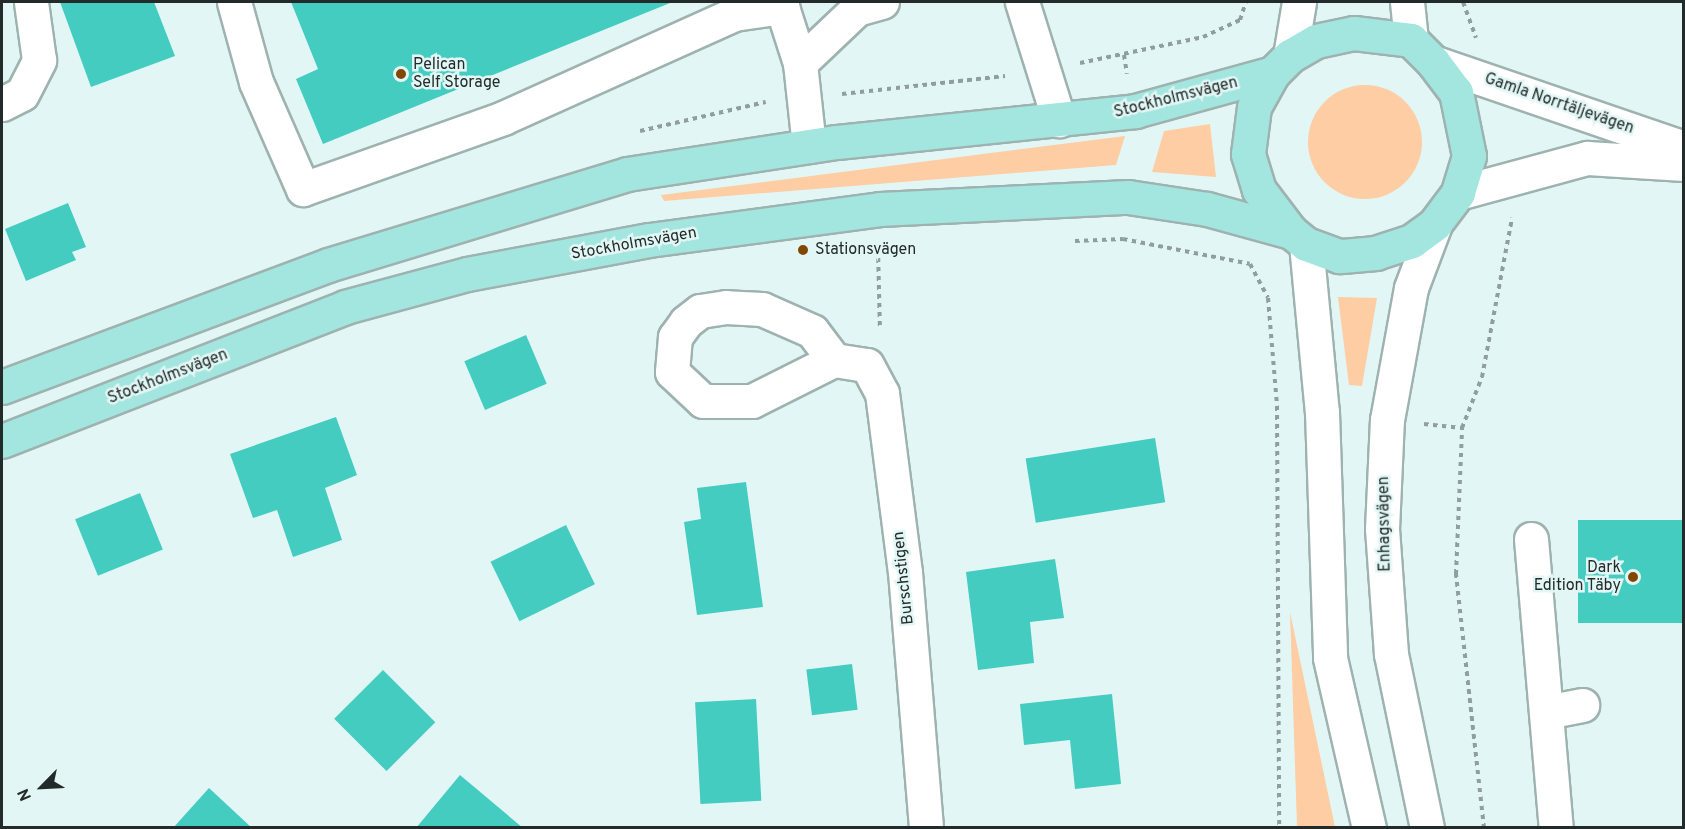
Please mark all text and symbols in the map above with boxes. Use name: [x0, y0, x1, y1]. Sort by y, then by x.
place label: Pelican Self Storage: [413, 55, 500, 93]
marker: Pelican Self Storage: [394, 67, 408, 81]
street label: Gamla Norrtäljevägen: [1482, 69, 1636, 139]
street label: Stockholmsvägen: [1112, 73, 1240, 123]
street label: Stockholmsvägen: [570, 224, 698, 264]
place label: Stationsvägen: [815, 240, 916, 260]
marker: Stationsvägen: [796, 243, 810, 257]
street label: Stockholmsvägen: [105, 345, 231, 409]
street label: Enhagsvägen: [1375, 476, 1395, 572]
street label: Burschstigen: [890, 530, 918, 626]
place label: Dark Edition Täby: [1533, 558, 1621, 596]
marker: Dark Edition Täby: [1626, 570, 1640, 584]
north arrow: [12, 757, 72, 817]
text: N: [14, 785, 37, 804]

